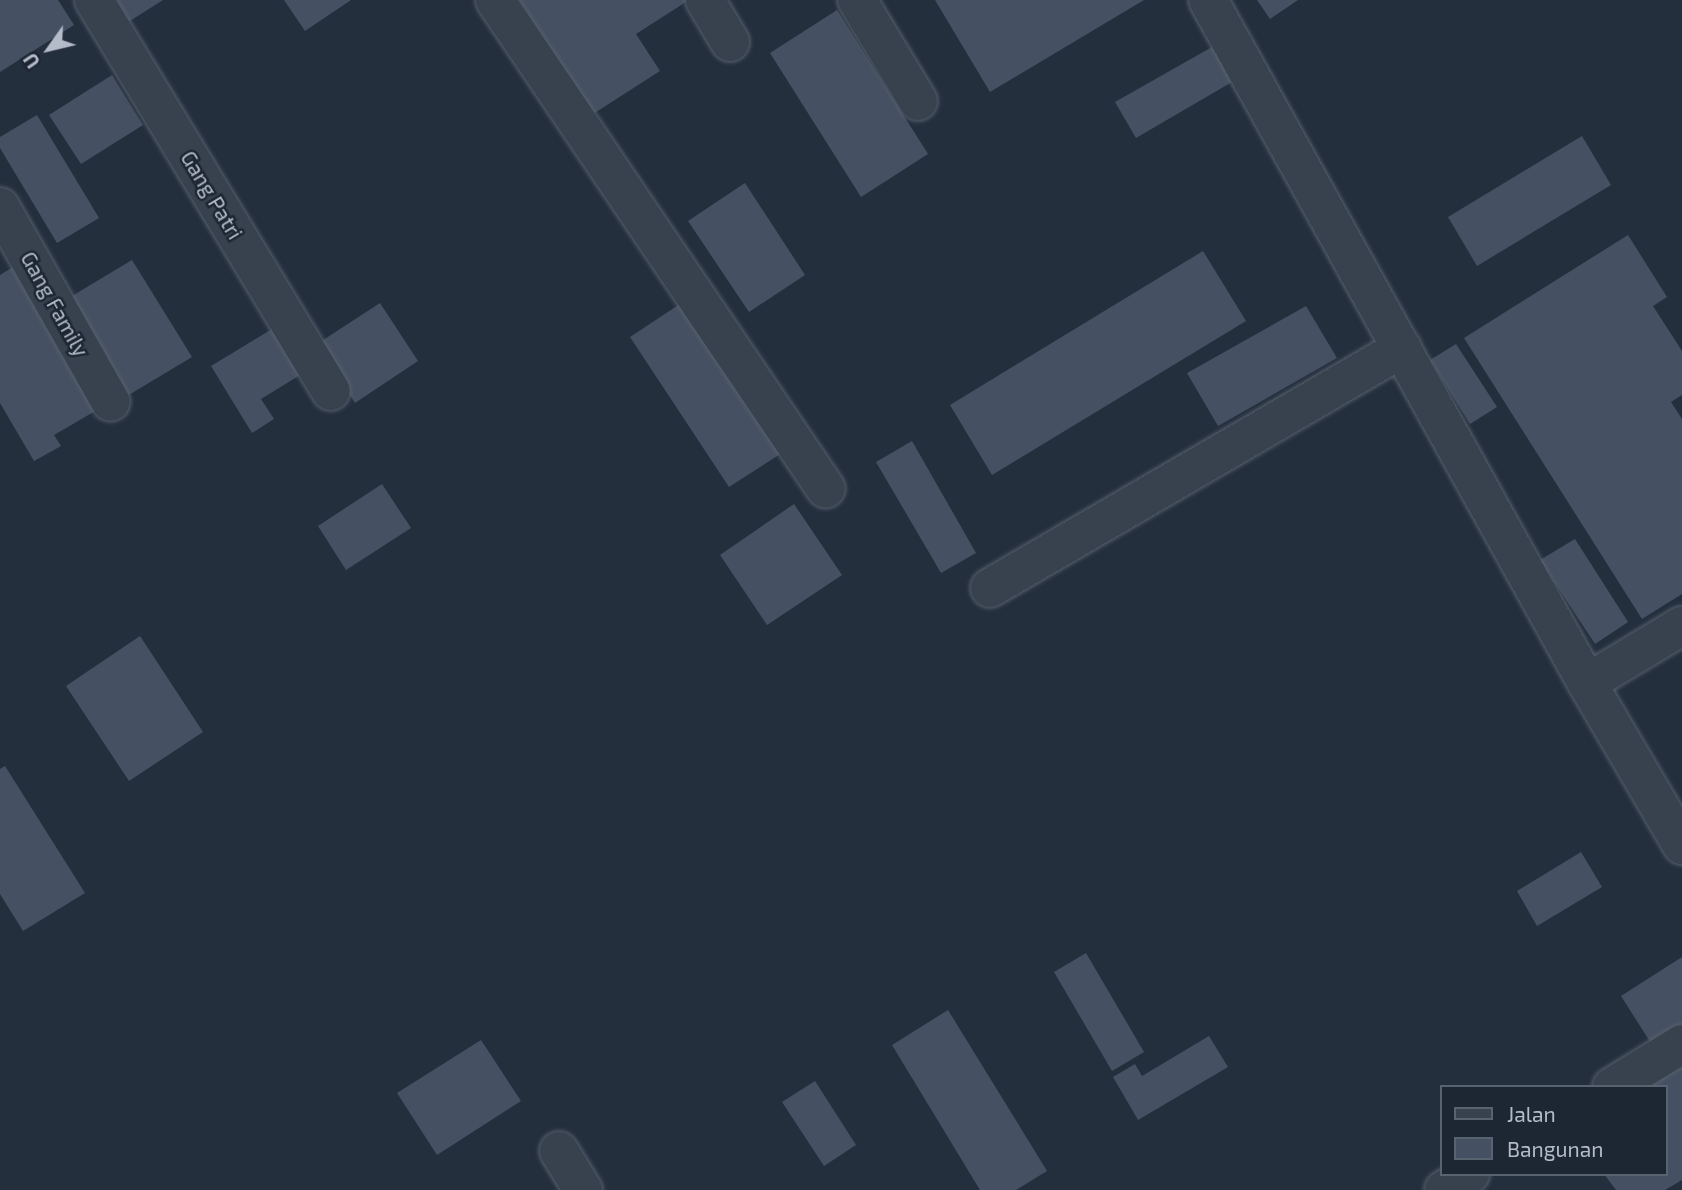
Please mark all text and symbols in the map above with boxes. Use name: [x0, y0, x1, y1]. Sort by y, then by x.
north arrow: [14, 14, 84, 84]
text: U: [18, 49, 44, 73]
street label: Gang Patri: [176, 146, 248, 244]
street label: Gang Family: [16, 247, 94, 361]
legend: [1440, 1085, 1668, 1176]
text: Jalan: [1507, 1101, 1556, 1126]
text: Bangunan: [1507, 1136, 1603, 1161]

